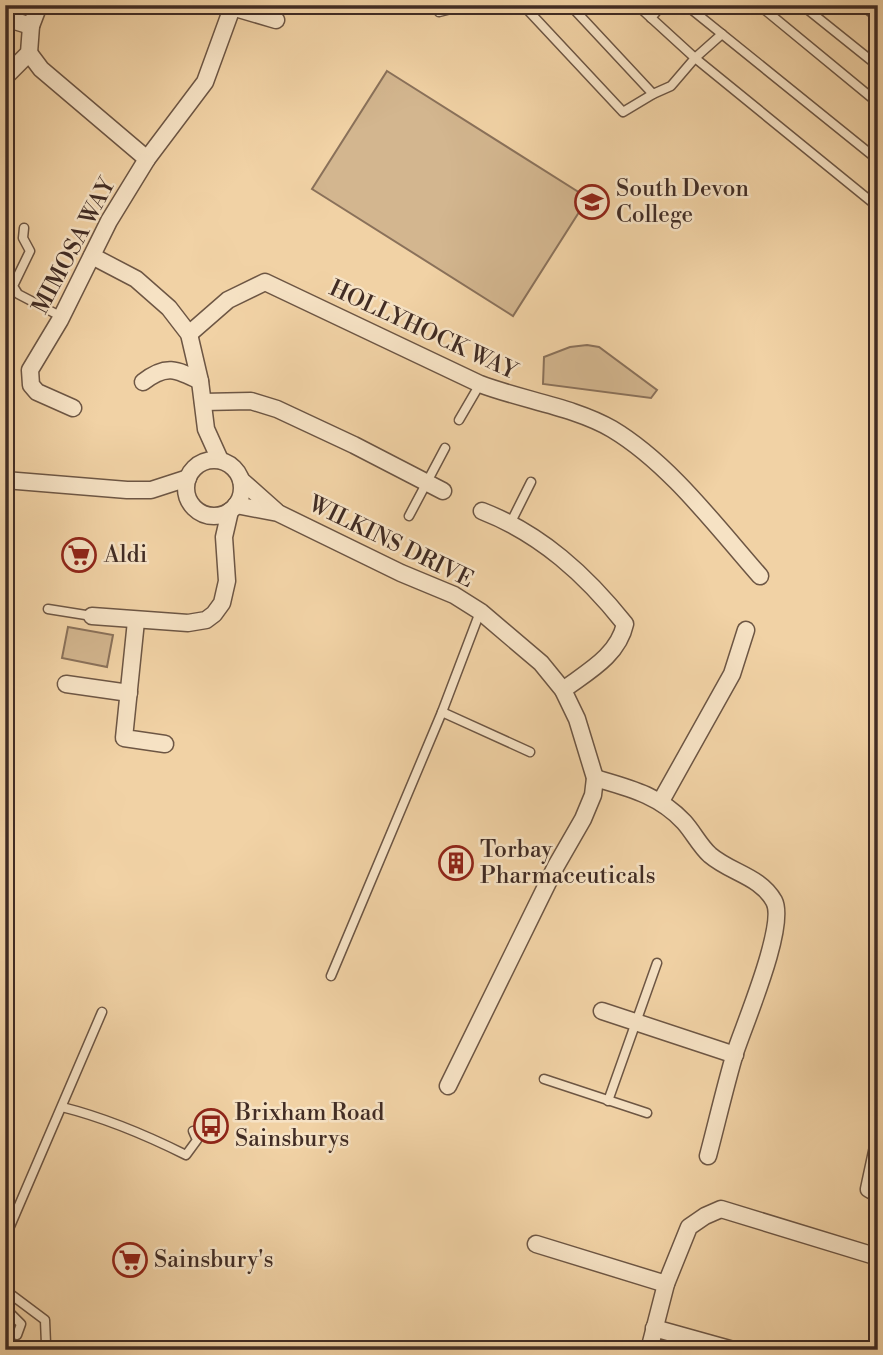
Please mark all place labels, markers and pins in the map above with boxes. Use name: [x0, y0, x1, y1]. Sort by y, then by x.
place label: South Devon College: [616, 175, 749, 229]
school or university icon: South Devon College: [573, 183, 611, 221]
supermarket icon: Aldi: [60, 536, 98, 574]
place label: Aldi: [103, 541, 147, 569]
place label: Torbay Pharmaceuticals: [480, 836, 655, 890]
building icon: Torbay Pharmaceuticals: [437, 844, 475, 882]
place label: Brixham Road Sainsburys: [234, 1099, 384, 1153]
bus stop icon: Brixham Road Sainsburys: [192, 1107, 230, 1145]
supermarket icon: Sainsbury's: [111, 1241, 149, 1279]
place label: Sainsbury's: [154, 1246, 274, 1274]

